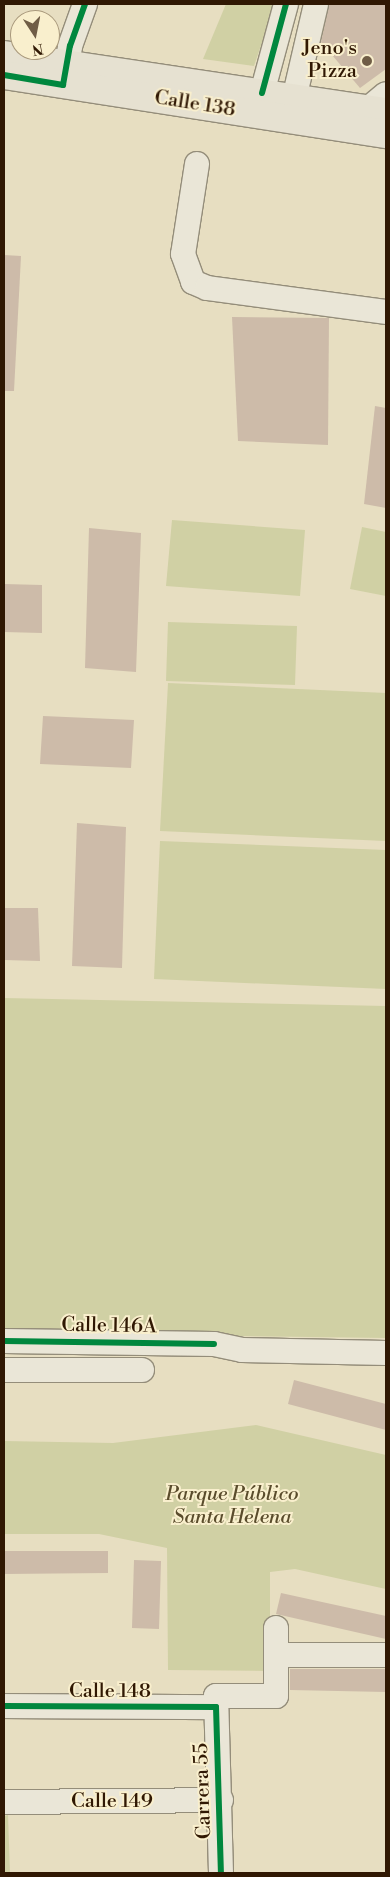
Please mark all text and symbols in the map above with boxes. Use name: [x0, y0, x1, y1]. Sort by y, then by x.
north arrow: [10, 10, 60, 60]
place label: Jeno's Pizza: [302, 37, 357, 84]
text: N: [31, 39, 45, 59]
marker: Jeno's Pizza: [361, 55, 373, 67]
street label: Calle 138: [153, 86, 237, 122]
street label: Calle 146A: [61, 1313, 157, 1339]
park label: Parque Público Santa Helena: [166, 1482, 298, 1529]
street label: Calle 148: [69, 1679, 151, 1703]
street label: Carrera 55: [189, 1742, 217, 1840]
street label: Calle 149: [71, 1789, 153, 1813]

